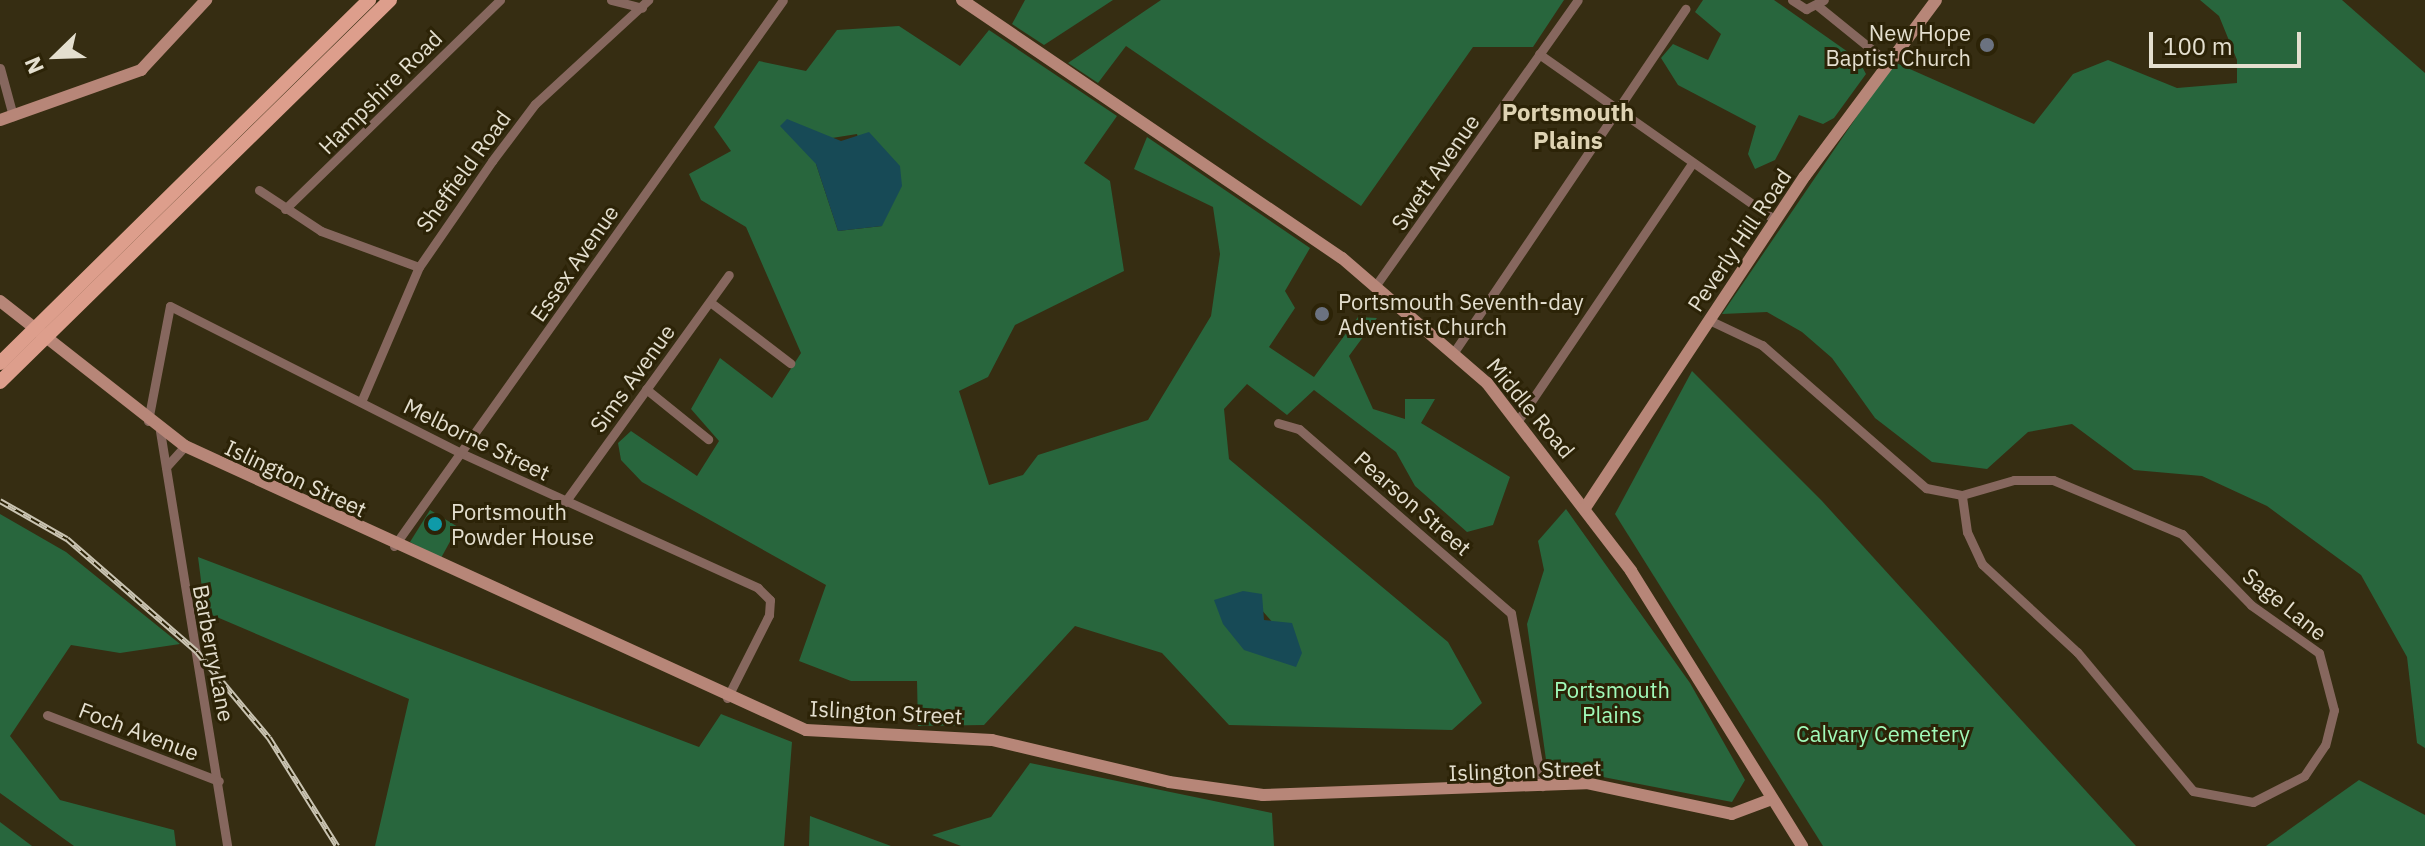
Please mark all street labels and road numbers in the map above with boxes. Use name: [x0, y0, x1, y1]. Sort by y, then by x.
street label: Hampshire Road: [313, 25, 447, 159]
street label: Sheffield Road: [410, 105, 516, 237]
street label: Swett Avenue: [1385, 109, 1485, 235]
street label: Peverly Hill Road: [1682, 164, 1796, 316]
street label: Essex Avenue: [524, 200, 624, 326]
street label: Sims Avenue: [584, 319, 680, 437]
street label: Middle Road: [1481, 353, 1581, 463]
street label: Melborne Street: [400, 392, 554, 486]
street label: Islington Street: [221, 434, 371, 522]
street label: Pearson Street: [1349, 445, 1477, 561]
street label: Sage Lane: [2238, 562, 2332, 646]
street label: Barberry Lane: [188, 582, 240, 724]
street label: Islington Street: [809, 695, 963, 729]
street label: Foch Avenue: [75, 696, 203, 766]
street label: Islington Street: [1448, 754, 1602, 786]

